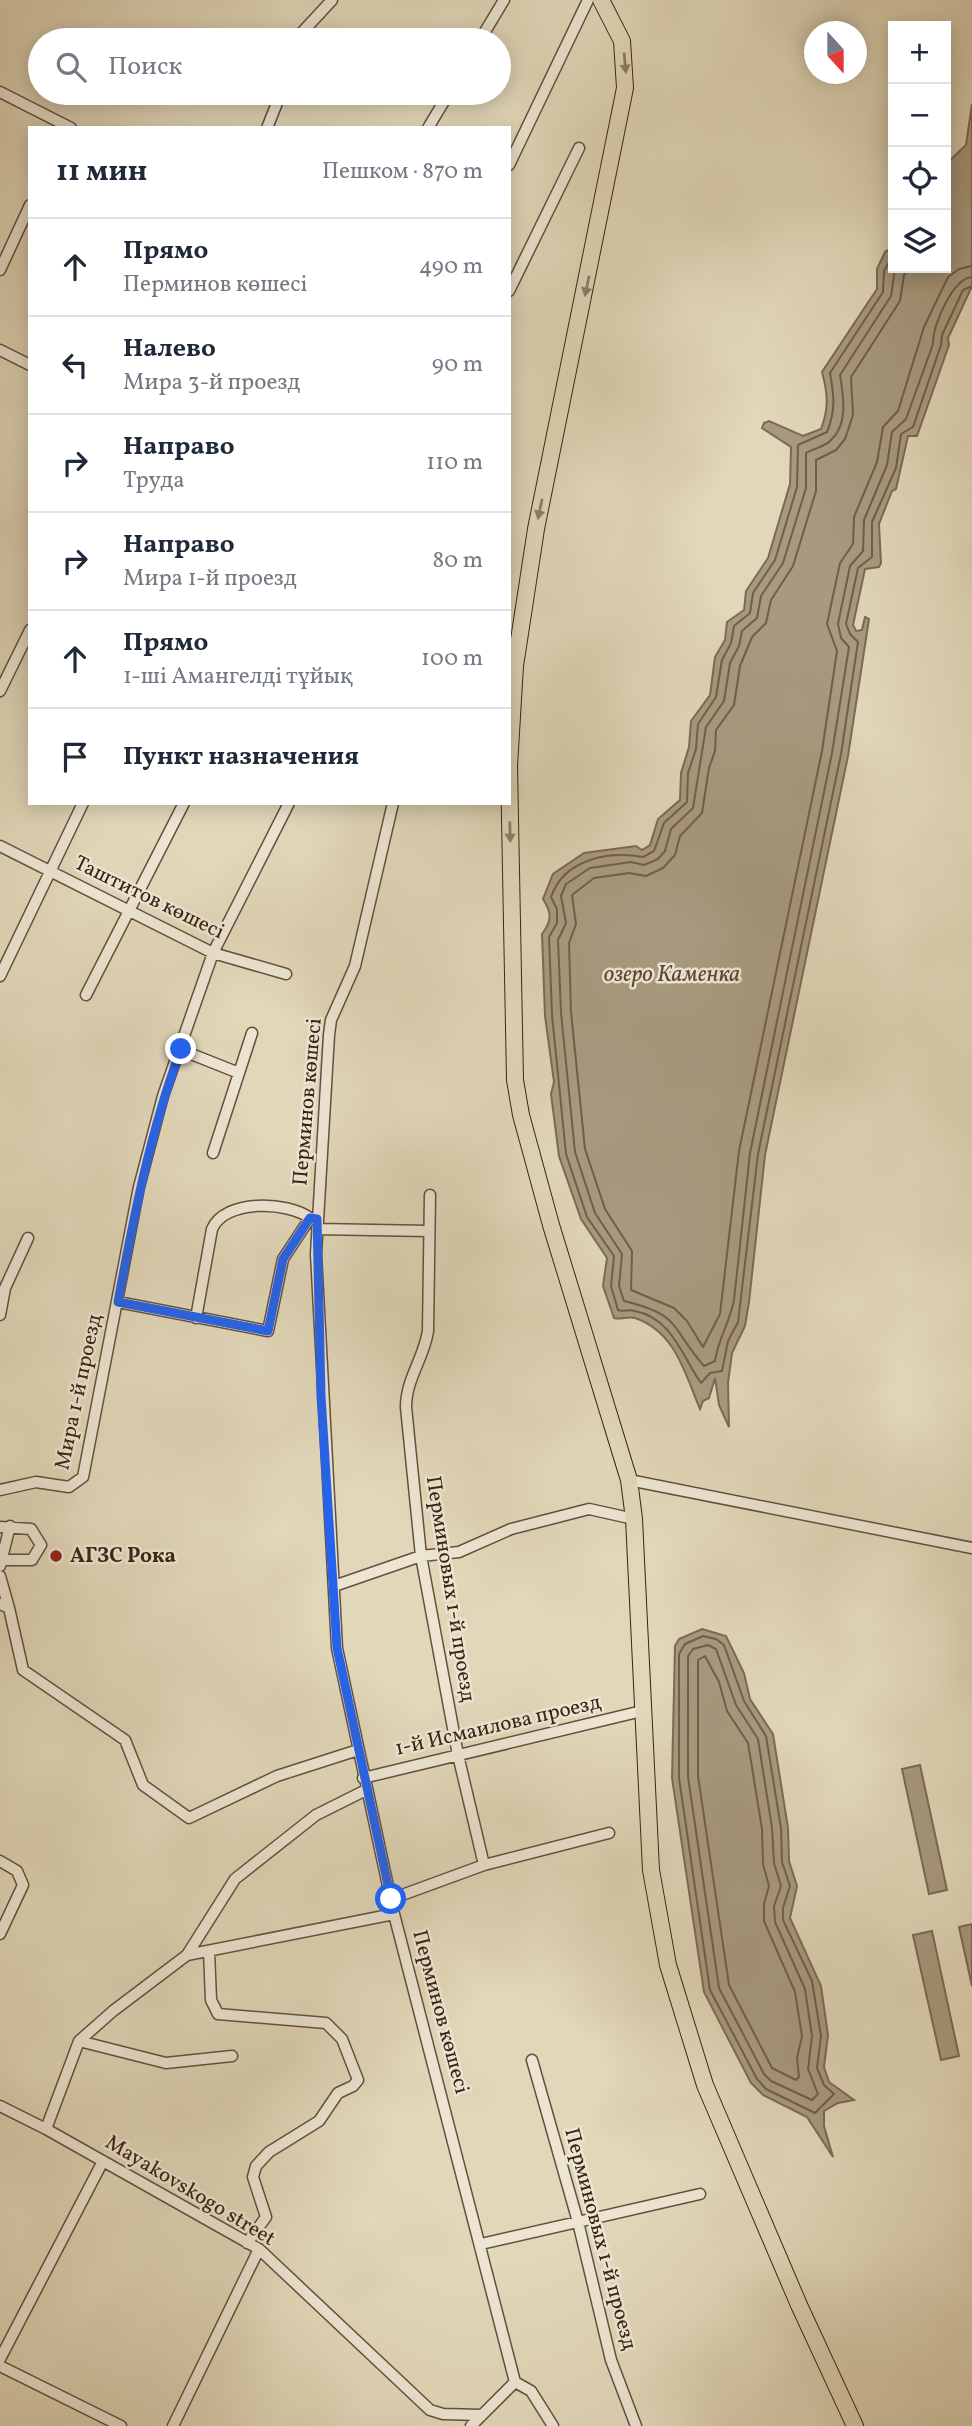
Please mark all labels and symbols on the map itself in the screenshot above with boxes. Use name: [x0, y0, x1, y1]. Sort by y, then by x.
north arrow: [804, 21, 867, 84]
one-way arrow: [620, 52, 631, 74]
one-way arrow: [581, 275, 592, 297]
one-way arrow: [534, 498, 545, 520]
one-way arrow: [505, 821, 516, 843]
street label: Таштитов көшесі: [69, 849, 229, 947]
water label: озеро Каменка: [604, 959, 740, 991]
street label: Перминов көшесі: [286, 1017, 330, 1187]
route end: [165, 1033, 196, 1064]
street label: Мира 1-й проезд: [48, 1311, 110, 1473]
street label: Перминовых 1-й проезд: [418, 1474, 482, 1704]
place label: АГЗС Рока: [70, 1542, 176, 1571]
marker: АГЗС Рока: [48, 1548, 64, 1564]
street label: 1-й Исмаилова проезд: [392, 1688, 604, 1764]
route start: [375, 1883, 406, 1914]
street label: Перминов көшесі: [404, 1927, 476, 2097]
street label: Перминовых 1-й проезд: [556, 2125, 644, 2353]
street label: Mayakovskogo street: [99, 2129, 281, 2253]

